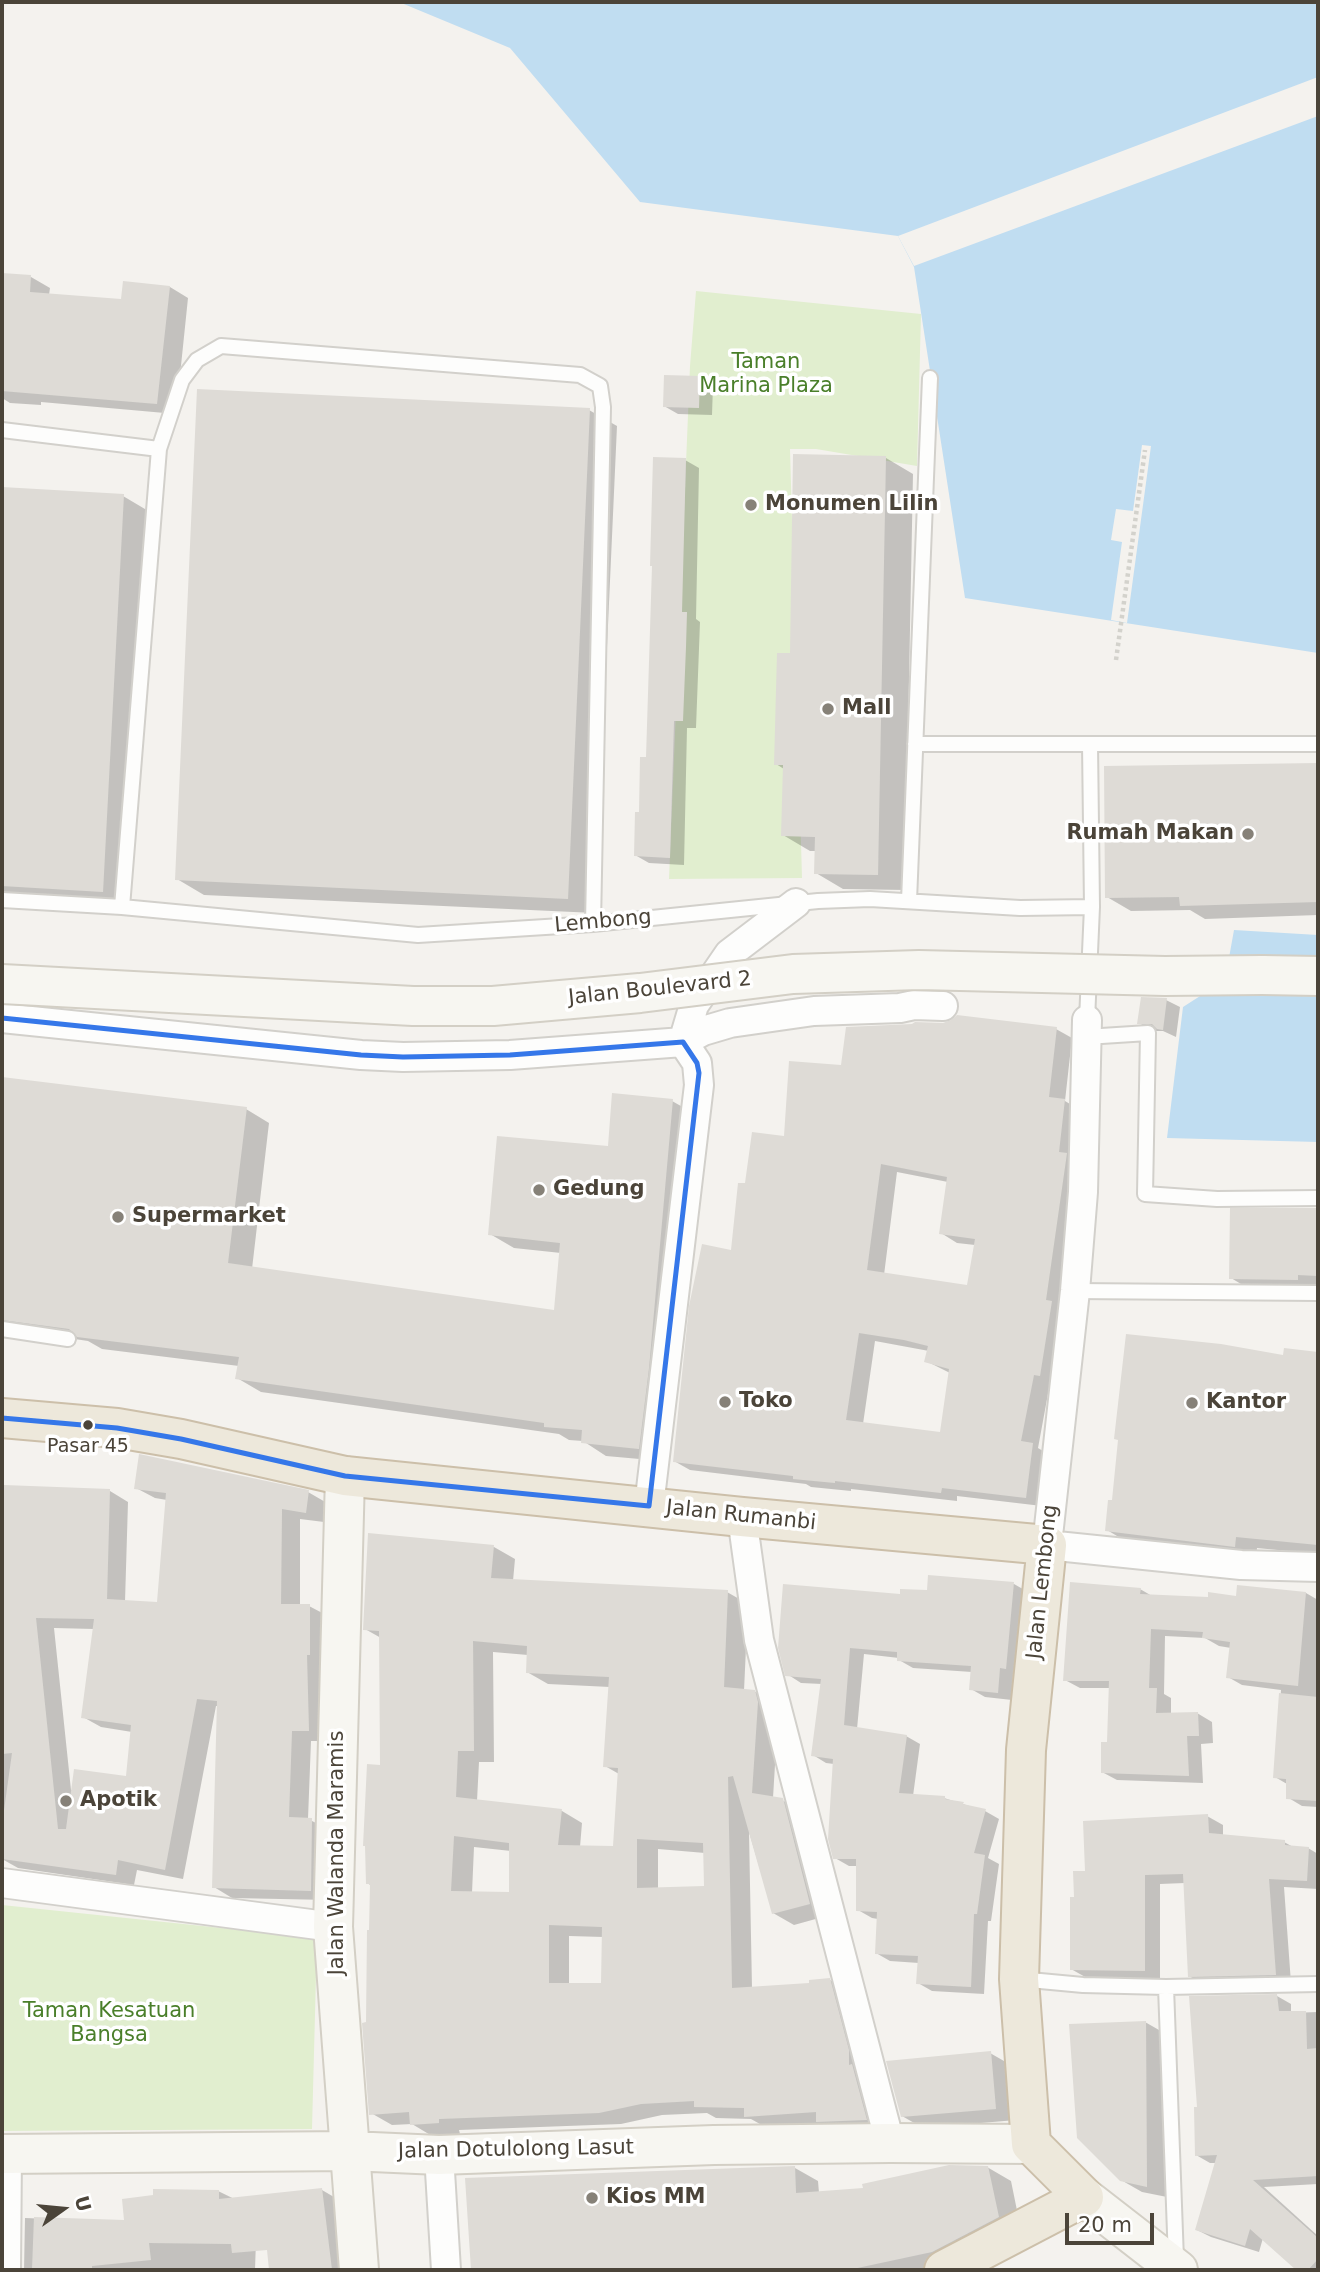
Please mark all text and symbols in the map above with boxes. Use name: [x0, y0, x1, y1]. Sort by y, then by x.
park label: Taman Marina Plaza: [699, 350, 833, 400]
place label: Monumen Lilin: [765, 492, 939, 518]
marker: Monumen Lilin: [743, 497, 759, 513]
place label: Mall: [842, 696, 891, 722]
marker: Mall: [820, 701, 836, 717]
place label: Rumah Makan: [1066, 821, 1234, 847]
marker: Rumah Makan: [1240, 826, 1256, 842]
street label: Lembong: [553, 905, 653, 939]
street label: Jalan Boulevard 2: [567, 967, 753, 1011]
place label: Gedung: [553, 1177, 644, 1203]
marker: Gedung: [531, 1182, 547, 1198]
place label: Supermarket: [132, 1204, 286, 1230]
marker: Supermarket: [110, 1209, 126, 1225]
place label: Toko: [739, 1389, 793, 1415]
place label: Kantor: [1206, 1390, 1286, 1416]
marker: Toko: [717, 1394, 733, 1410]
marker: Kantor: [1184, 1395, 1200, 1411]
marker: Pasar 45: [81, 1418, 95, 1432]
place label: Pasar 45: [47, 1436, 129, 1458]
street label: Jalan Rumanbi: [665, 1496, 817, 1536]
street label: Jalan Lembong: [1022, 1503, 1064, 1661]
street label: Jalan Walanda Maramis: [325, 1731, 351, 1975]
place label: Apotik: [80, 1788, 157, 1814]
marker: Apotik: [58, 1793, 74, 1809]
park label: Taman Kesatuan Bangsa: [23, 1999, 195, 2049]
street label: Jalan Dotulolong Lasut: [398, 2135, 634, 2165]
north arrow: [28, 2174, 98, 2244]
place label: Kios MM: [606, 2185, 706, 2211]
marker: Kios MM: [584, 2190, 600, 2206]
text: U: [71, 2193, 96, 2214]
scale bar: [1068, 2198, 1157, 2242]
text: 20 m: [1078, 2213, 1132, 2237]

